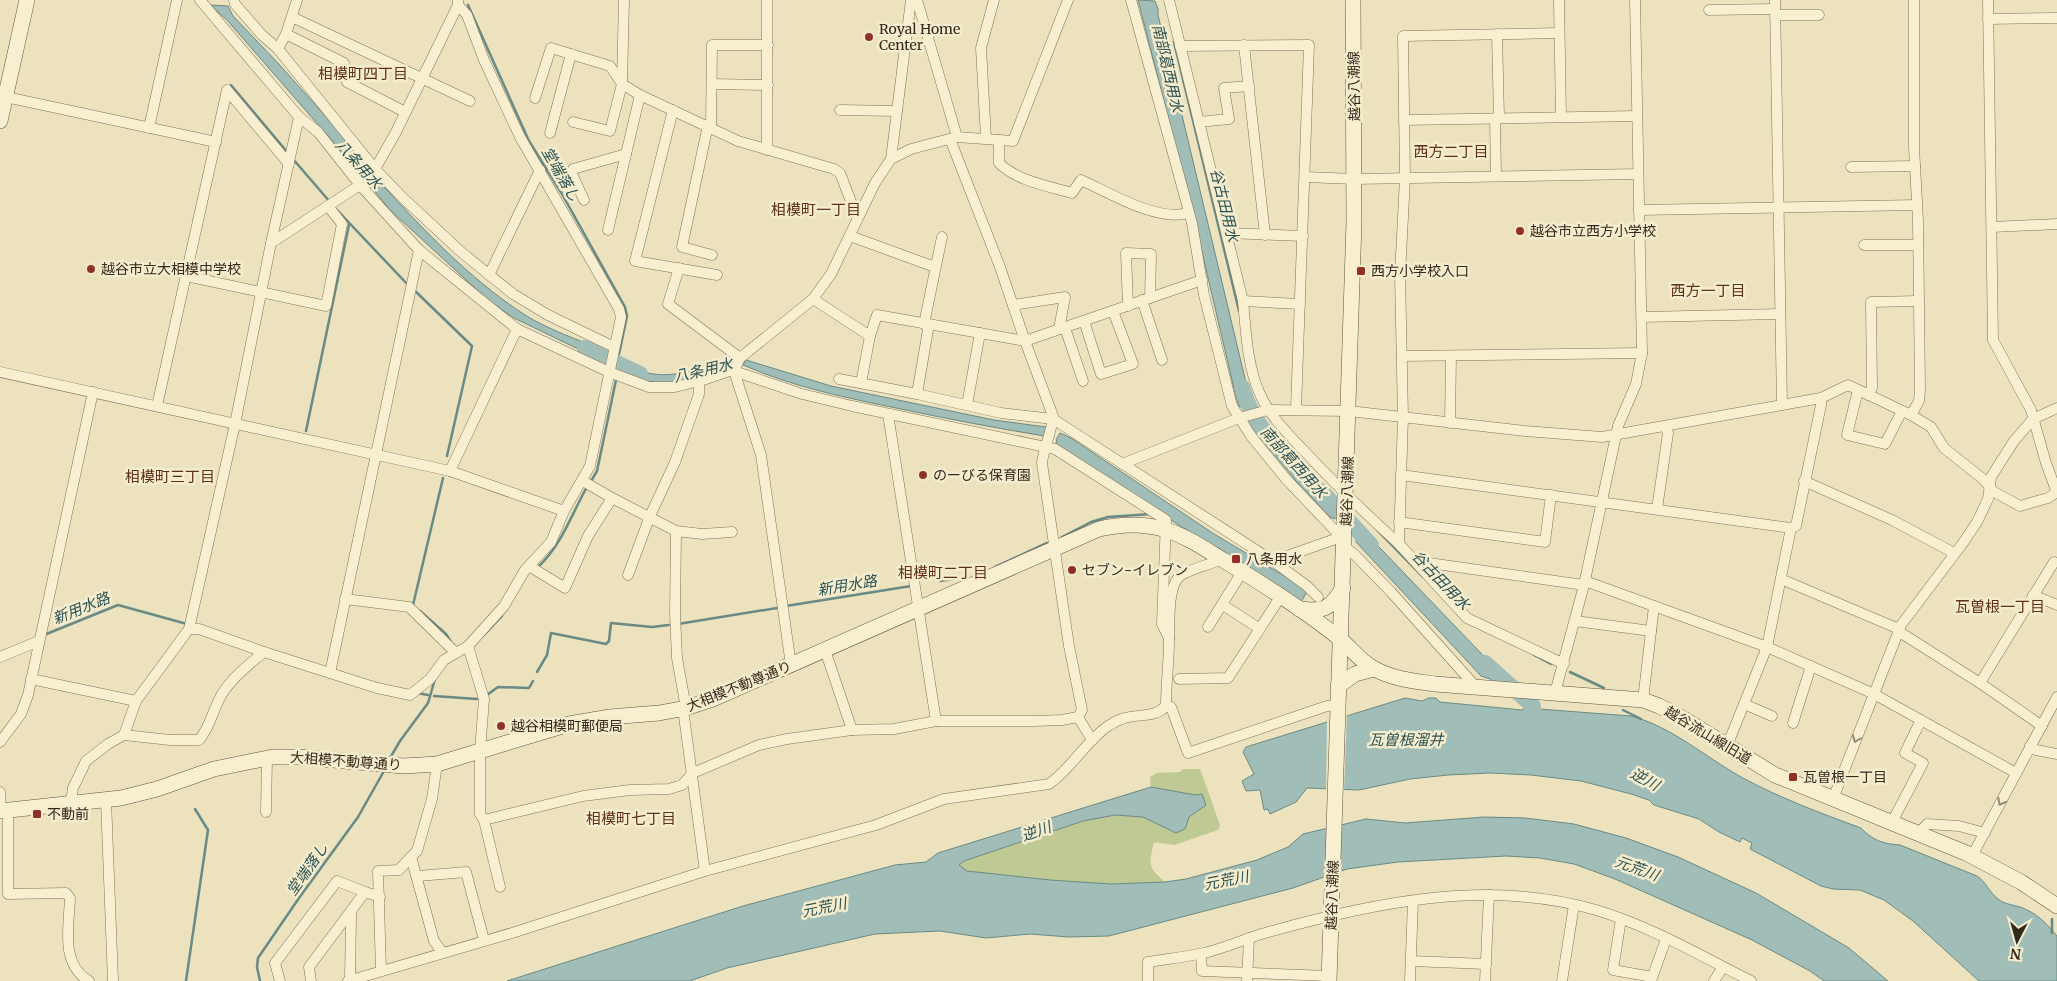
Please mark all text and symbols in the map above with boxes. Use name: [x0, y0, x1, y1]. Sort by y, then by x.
place label: Royal Home Center: [879, 20, 960, 54]
water label: 南部葛西用水: [1149, 22, 1188, 116]
marker: Royal Home Center: [863, 31, 875, 43]
street label: 越谷八潮線: [1344, 51, 1364, 121]
district label: 相模町四丁目: [318, 64, 408, 83]
water label: 八条用水: [332, 135, 387, 194]
district label: 西方二丁目: [1413, 142, 1489, 161]
water label: 堂端落し: [538, 143, 584, 205]
water label: 谷古田用水: [1207, 166, 1244, 246]
district label: 相模町一丁目: [771, 200, 861, 219]
place label: 越谷市立西方小学校: [1530, 222, 1656, 240]
marker: 越谷市立西方小学校: [1514, 225, 1526, 237]
place label: 越谷市立大相模中学校: [101, 260, 241, 278]
place label: 西方小学校入口: [1371, 262, 1469, 280]
marker: 越谷市立大相模中学校: [85, 263, 97, 275]
marker: 西方小学校入口: [1355, 265, 1367, 277]
district label: 西方一丁目: [1670, 281, 1746, 300]
water label: 八条用水: [672, 354, 736, 386]
water label: 南部葛西用水: [1257, 422, 1333, 503]
street label: 越谷八潮線: [1337, 456, 1357, 526]
place label: のーびる保育園: [933, 466, 1031, 484]
district label: 相模町三丁目: [125, 467, 215, 486]
marker: のーびる保育園: [917, 469, 929, 481]
water label: 谷古田用水: [1408, 546, 1475, 615]
place label: 八条用水: [1246, 550, 1302, 568]
marker: 八条用水: [1230, 553, 1242, 565]
place label: セブン-イレブン: [1082, 561, 1188, 579]
district label: 相模町二丁目: [898, 563, 988, 582]
marker: セブン-イレブン: [1066, 564, 1078, 576]
water label: 新用水路: [816, 571, 880, 599]
water label: 新用水路: [50, 587, 114, 628]
district label: 瓦曽根一丁目: [1955, 597, 2045, 616]
street label: 大相模不動尊通り: [684, 657, 794, 715]
street label: 越谷流山線旧道: [1661, 702, 1755, 768]
place label: 越谷相模町郵便局: [511, 717, 623, 735]
marker: 越谷相模町郵便局: [495, 720, 507, 732]
water label: 瓦曽根溜井: [1368, 730, 1445, 749]
one-way arrow: [1852, 734, 1862, 743]
street label: 大相模不動尊通り: [290, 748, 402, 774]
water label: 逆川: [1627, 764, 1664, 795]
place label: 瓦曽根一丁目: [1803, 768, 1887, 786]
marker: 瓦曽根一丁目: [1787, 771, 1799, 783]
one-way arrow: [1997, 797, 2007, 806]
place label: 不動前: [47, 805, 89, 823]
marker: 不動前: [31, 808, 43, 820]
district label: 相模町七丁目: [586, 809, 676, 828]
water label: 逆川: [1019, 816, 1055, 845]
water label: 堂端落し: [282, 839, 332, 899]
water label: 元荒川: [1613, 851, 1663, 885]
street label: 越谷八潮線: [1322, 860, 1342, 930]
water label: 元荒川: [1202, 866, 1252, 894]
water label: 元荒川: [800, 893, 850, 921]
north arrow: [1992, 916, 2042, 966]
text: N: [2009, 944, 2022, 963]

